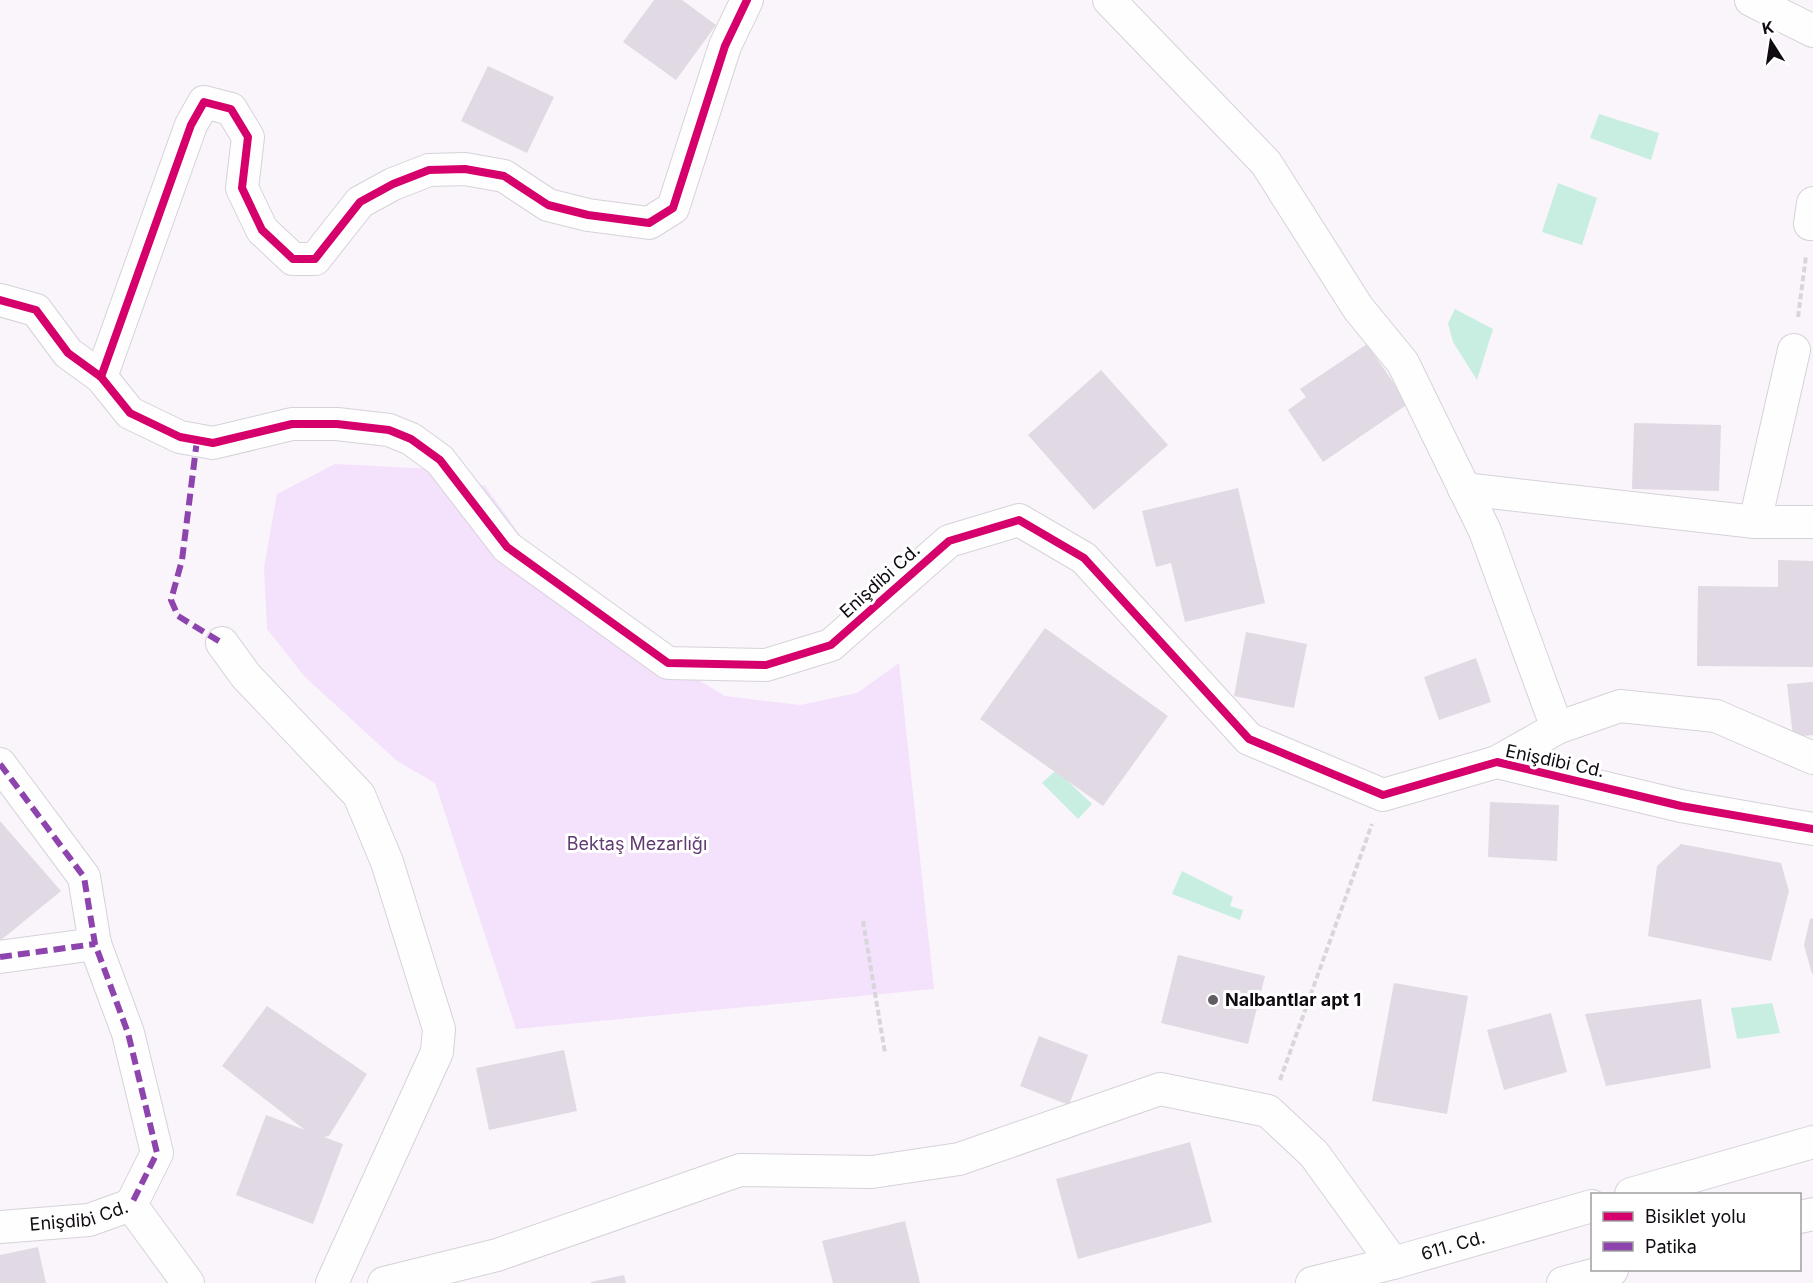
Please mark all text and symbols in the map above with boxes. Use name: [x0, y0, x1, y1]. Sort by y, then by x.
north arrow: [1741, 12, 1801, 72]
text: K: [1760, 16, 1776, 38]
street label: Enişdibi Cd.: [835, 539, 924, 622]
street label: Enişdibi Cd.: [1504, 740, 1606, 781]
park label: Bektaş Mezarlığı: [567, 833, 707, 854]
place label: Nalbantlar apt 1: [1225, 989, 1361, 1010]
marker: Nalbantlar apt 1: [1206, 993, 1220, 1007]
legend: [1591, 1193, 1801, 1271]
street label: Enişdibi Cd.: [29, 1196, 131, 1235]
text: Bisiklet yolu: [1645, 1206, 1746, 1227]
street label: 611. Cd.: [1419, 1226, 1487, 1264]
text: Patika: [1645, 1236, 1697, 1257]

